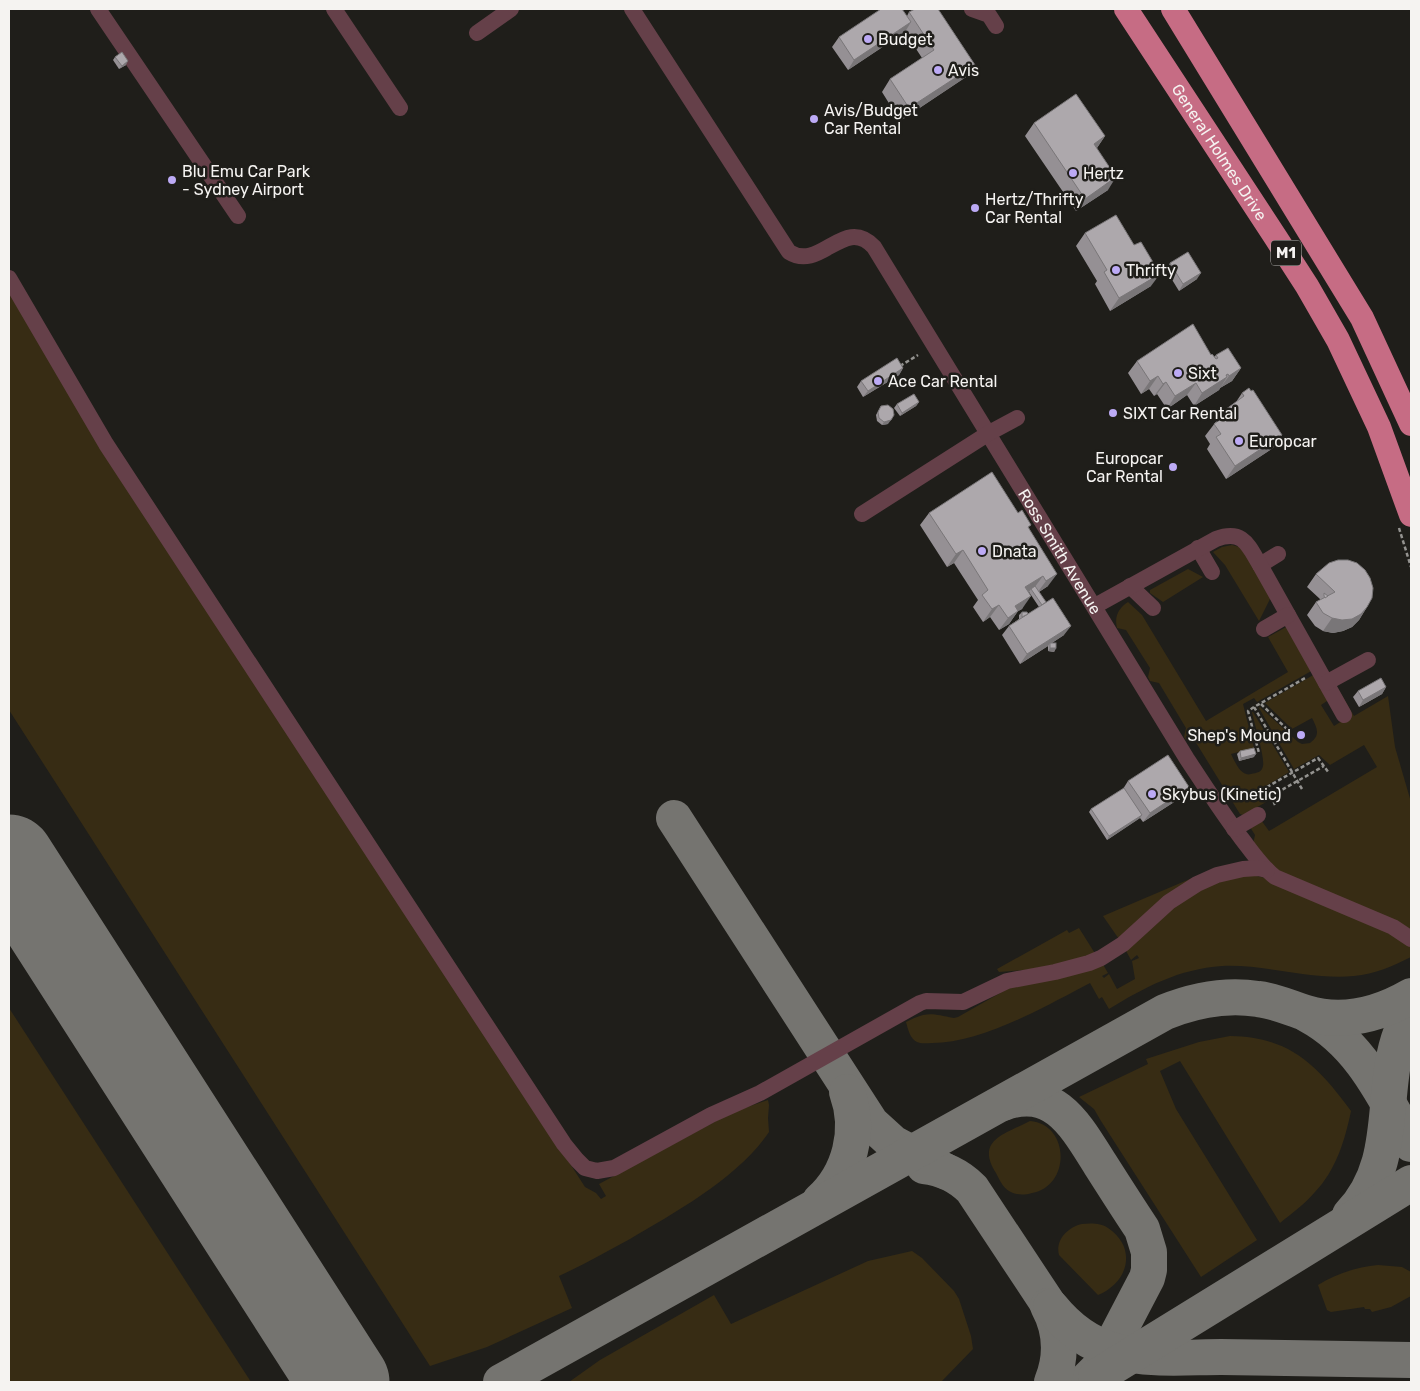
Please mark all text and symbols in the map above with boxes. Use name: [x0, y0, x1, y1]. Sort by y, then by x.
place label: Budget: [878, 30, 933, 49]
marker: Budget: [862, 33, 874, 45]
place label: Avis: [948, 61, 979, 80]
marker: Avis: [932, 64, 944, 76]
street label: General Holmes Drive: [1168, 80, 1271, 224]
place label: Avis/Budget Car Rental: [824, 101, 918, 138]
marker: Avis/Budget Car Rental: [808, 113, 820, 125]
place label: Blu Emu Car Park - Sydney Airport: [182, 162, 311, 199]
place label: Hertz: [1083, 164, 1124, 183]
marker: Hertz: [1067, 167, 1079, 179]
marker: Blu Emu Car Park - Sydney Airport: [166, 174, 178, 186]
place label: Hertz/Thrifty Car Rental: [985, 190, 1084, 227]
marker: Hertz/Thrifty Car Rental: [969, 202, 981, 214]
road number: M1: [1271, 240, 1301, 266]
place label: Thrifty: [1126, 261, 1176, 280]
marker: Thrifty: [1110, 264, 1122, 276]
place label: Sixt: [1188, 364, 1217, 383]
marker: Sixt: [1172, 367, 1184, 379]
place label: Ace Car Rental: [888, 372, 997, 391]
marker: Ace Car Rental: [872, 375, 884, 387]
place label: SIXT Car Rental: [1123, 404, 1237, 423]
marker: SIXT Car Rental: [1107, 407, 1119, 419]
place label: Europcar: [1249, 432, 1317, 451]
marker: Europcar: [1233, 435, 1245, 447]
place label: Europcar Car Rental: [1086, 449, 1163, 486]
marker: Europcar Car Rental: [1167, 461, 1179, 473]
street label: Ross Smith Avenue: [1014, 485, 1105, 618]
place label: Dnata: [992, 542, 1037, 561]
marker: Dnata: [976, 545, 988, 557]
place label: Shep's Mound: [1187, 726, 1291, 745]
marker: Shep's Mound: [1295, 729, 1307, 741]
place label: Skybus (Kinetic): [1162, 785, 1282, 804]
marker: Skybus (Kinetic): [1146, 788, 1158, 800]

